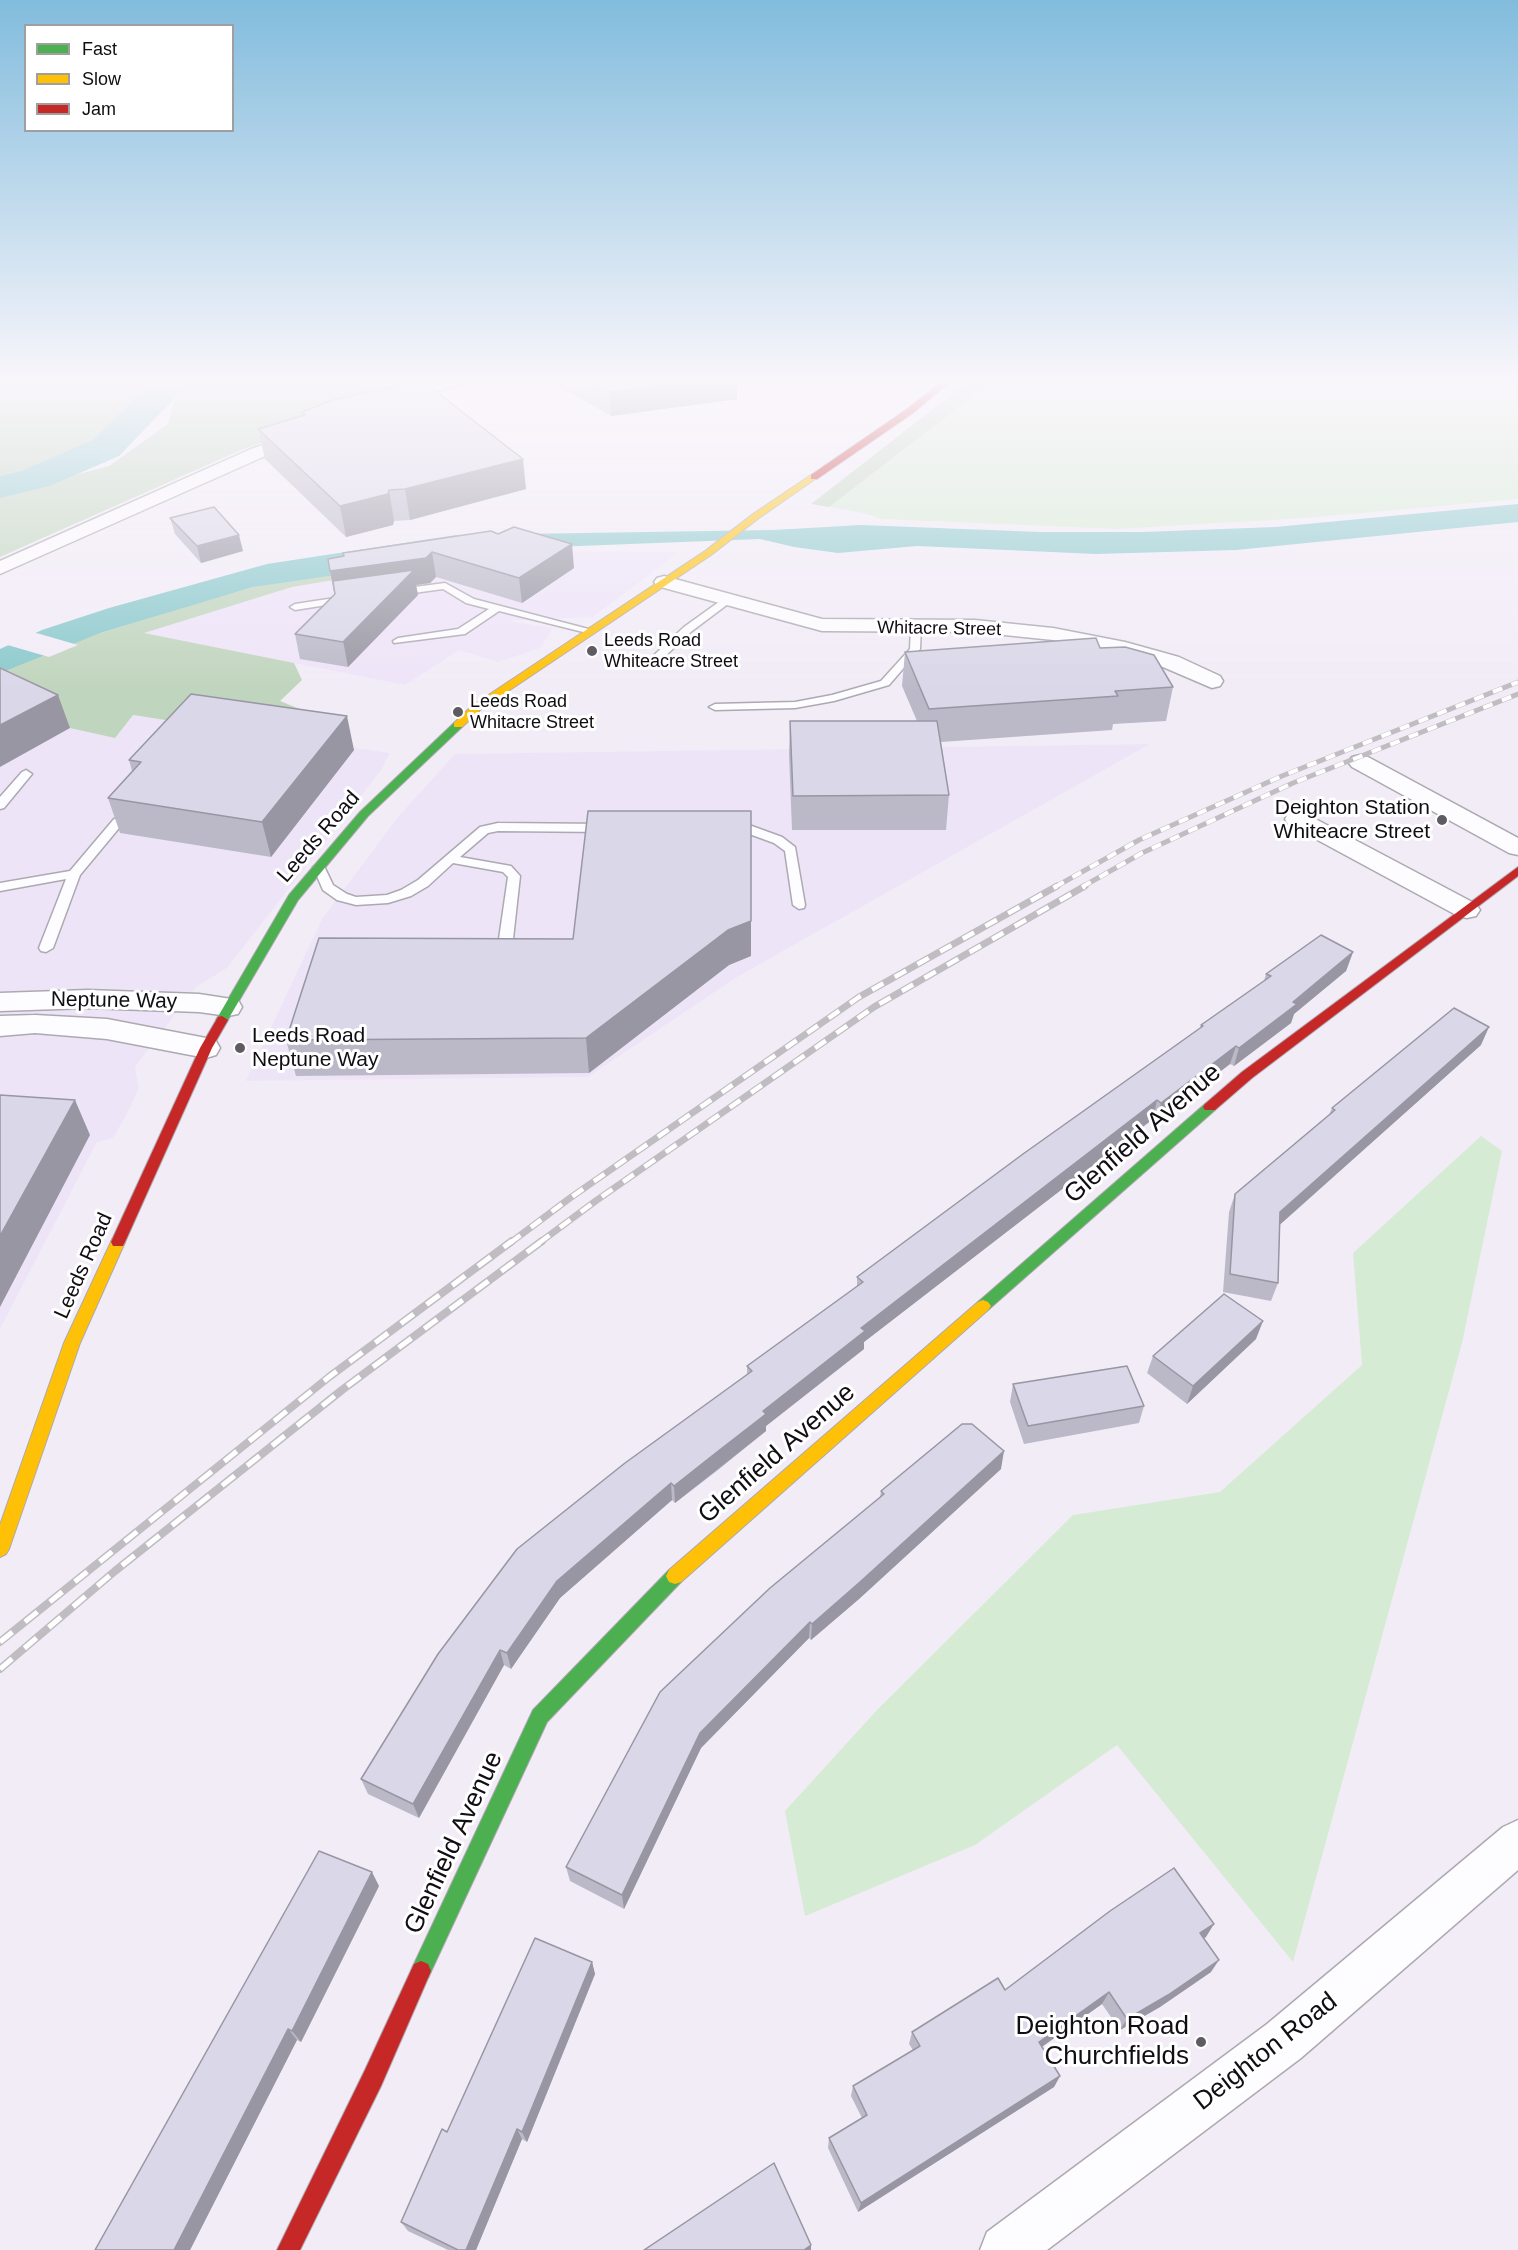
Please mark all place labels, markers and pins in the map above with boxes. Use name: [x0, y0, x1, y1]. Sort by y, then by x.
place label: Leeds Road Whiteacre Street: [604, 630, 738, 672]
marker: Leeds Road Whiteacre Street: [585, 644, 599, 658]
place label: Leeds Road Whitacre Street: [470, 691, 594, 734]
marker: Leeds Road Whitacre Street: [451, 705, 465, 719]
place label: Deighton Station Whiteacre Street: [1274, 795, 1430, 845]
marker: Deighton Station Whiteacre Street: [1435, 813, 1449, 827]
place label: Leeds Road Neptune Way: [252, 1023, 378, 1073]
marker: Leeds Road Neptune Way: [233, 1041, 247, 1055]
place label: Deighton Road Churchfields: [1016, 2011, 1189, 2072]
marker: Deighton Road Churchfields: [1194, 2035, 1208, 2049]

